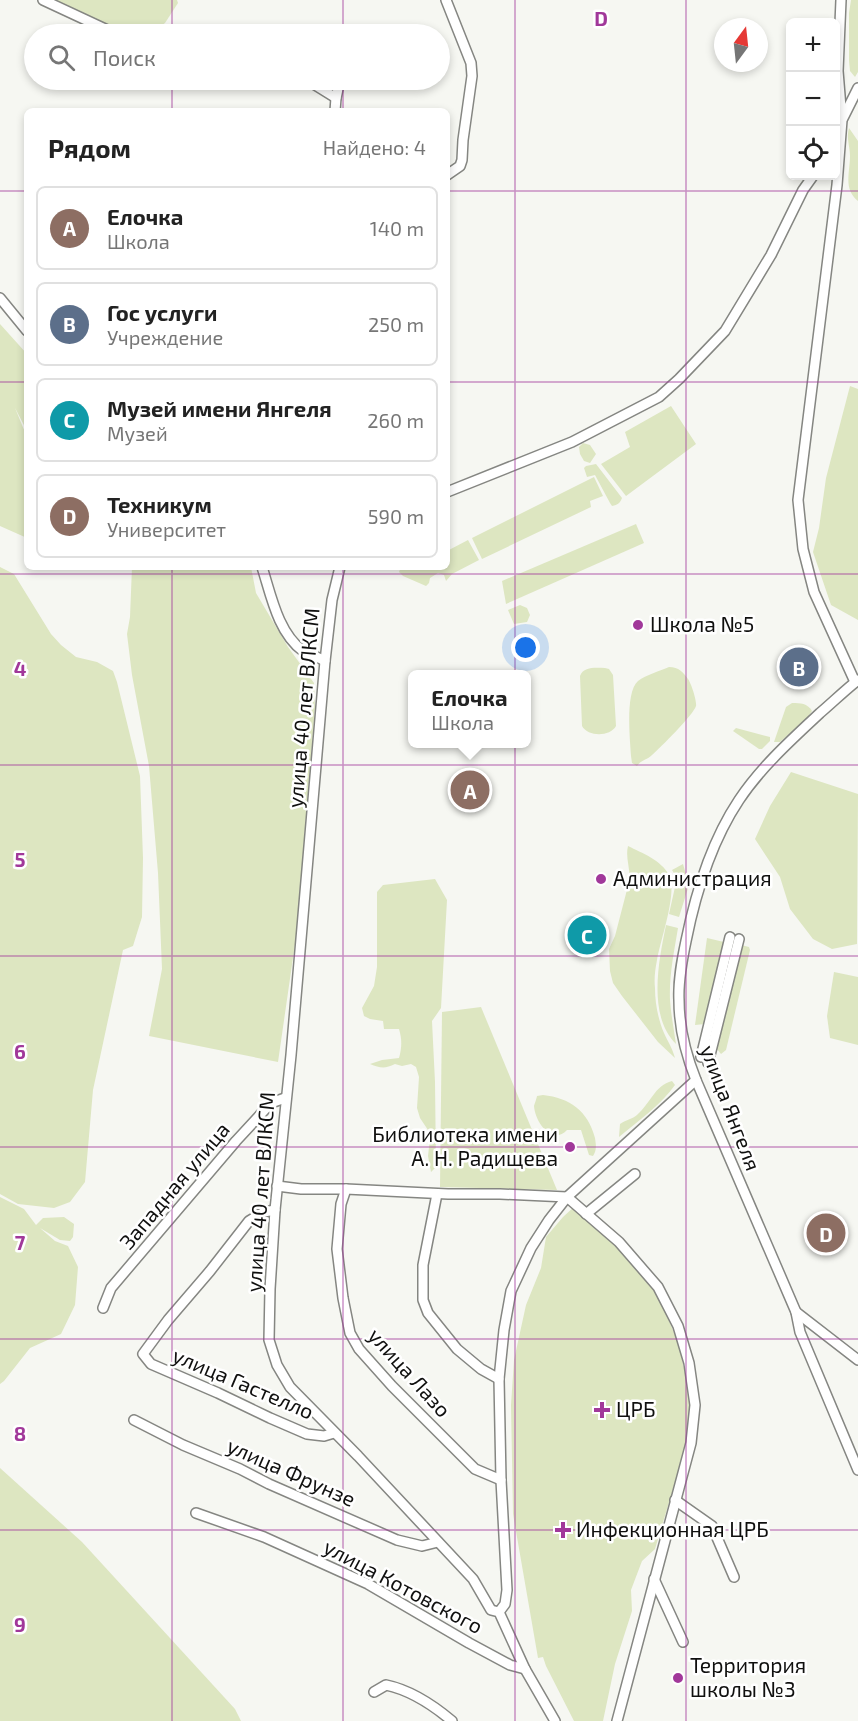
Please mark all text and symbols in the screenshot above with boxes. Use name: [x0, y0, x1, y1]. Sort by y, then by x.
text: D: [594, 6, 608, 30]
north arrow: [714, 18, 768, 72]
map controls: [786, 18, 840, 180]
button: +: [786, 18, 840, 72]
search box: [24, 24, 450, 90]
icon: search: [45, 41, 78, 74]
text: Поиск: [93, 44, 156, 70]
button: −: [786, 72, 840, 126]
button: locate: [786, 126, 840, 180]
text: Рядом: [48, 132, 131, 163]
text: Найдено: 4: [323, 135, 426, 159]
text: Елочка: [107, 203, 183, 229]
text: A: [63, 216, 76, 240]
text: 140 m: [370, 216, 424, 240]
text: Школа: [107, 229, 170, 253]
text: Гос услуги: [107, 299, 217, 325]
text: B: [63, 312, 76, 336]
text: 250 m: [368, 312, 424, 336]
text: Учреждение: [107, 325, 223, 349]
text: Музей имени Янгеля: [107, 395, 332, 421]
text: C: [64, 408, 75, 432]
text: 260 m: [367, 408, 424, 432]
text: Музей: [107, 421, 168, 445]
text: Техникум: [107, 491, 212, 517]
text: D: [63, 504, 76, 528]
text: 590 m: [368, 504, 424, 528]
text: Университет: [107, 517, 226, 541]
street label: улица 40 лет ВЛКСМ: [281, 607, 325, 809]
place label: Школа №5: [650, 611, 754, 636]
marker: Школа №5: [631, 618, 645, 632]
your location: [511, 633, 540, 662]
pin: B: [780, 644, 818, 690]
text: 4: [14, 656, 27, 680]
popup: [408, 670, 531, 748]
text: Елочка: [431, 684, 508, 710]
text: Школа: [431, 710, 494, 734]
pin: A: [450, 768, 490, 812]
text: 5: [14, 847, 26, 871]
place label: Администрация: [613, 865, 772, 890]
marker: Администрация: [594, 872, 608, 886]
pin: C: [568, 912, 606, 958]
text: 6: [14, 1039, 26, 1063]
street label: улица Янгеля: [695, 1041, 767, 1174]
street label: улица 40 лет ВЛКСМ: [240, 1091, 280, 1293]
street label: Западная улица: [114, 1117, 235, 1254]
place label: Библиотека имени А. Н. Радищева: [372, 1121, 558, 1170]
marker: Библиотека имени А. Н. Радищева: [563, 1140, 577, 1154]
pin: D: [806, 1210, 846, 1256]
text: 7: [15, 1230, 26, 1254]
street label: улица Лазо: [363, 1322, 457, 1422]
street label: улица Гастелло: [169, 1342, 318, 1425]
place label: ЦРБ: [616, 1396, 655, 1421]
marker: ЦРБ: [593, 1401, 611, 1419]
text: 8: [14, 1421, 26, 1445]
street label: улица Фрунзе: [223, 1432, 360, 1512]
place label: Инфекционная ЦРБ: [576, 1516, 769, 1541]
marker: Инфекционная ЦРБ: [554, 1521, 572, 1539]
street label: улица Котовского: [320, 1533, 487, 1639]
text: 9: [14, 1612, 26, 1636]
place label: Территория школы №3: [690, 1652, 806, 1701]
marker: Территория школы №3: [671, 1671, 685, 1685]

